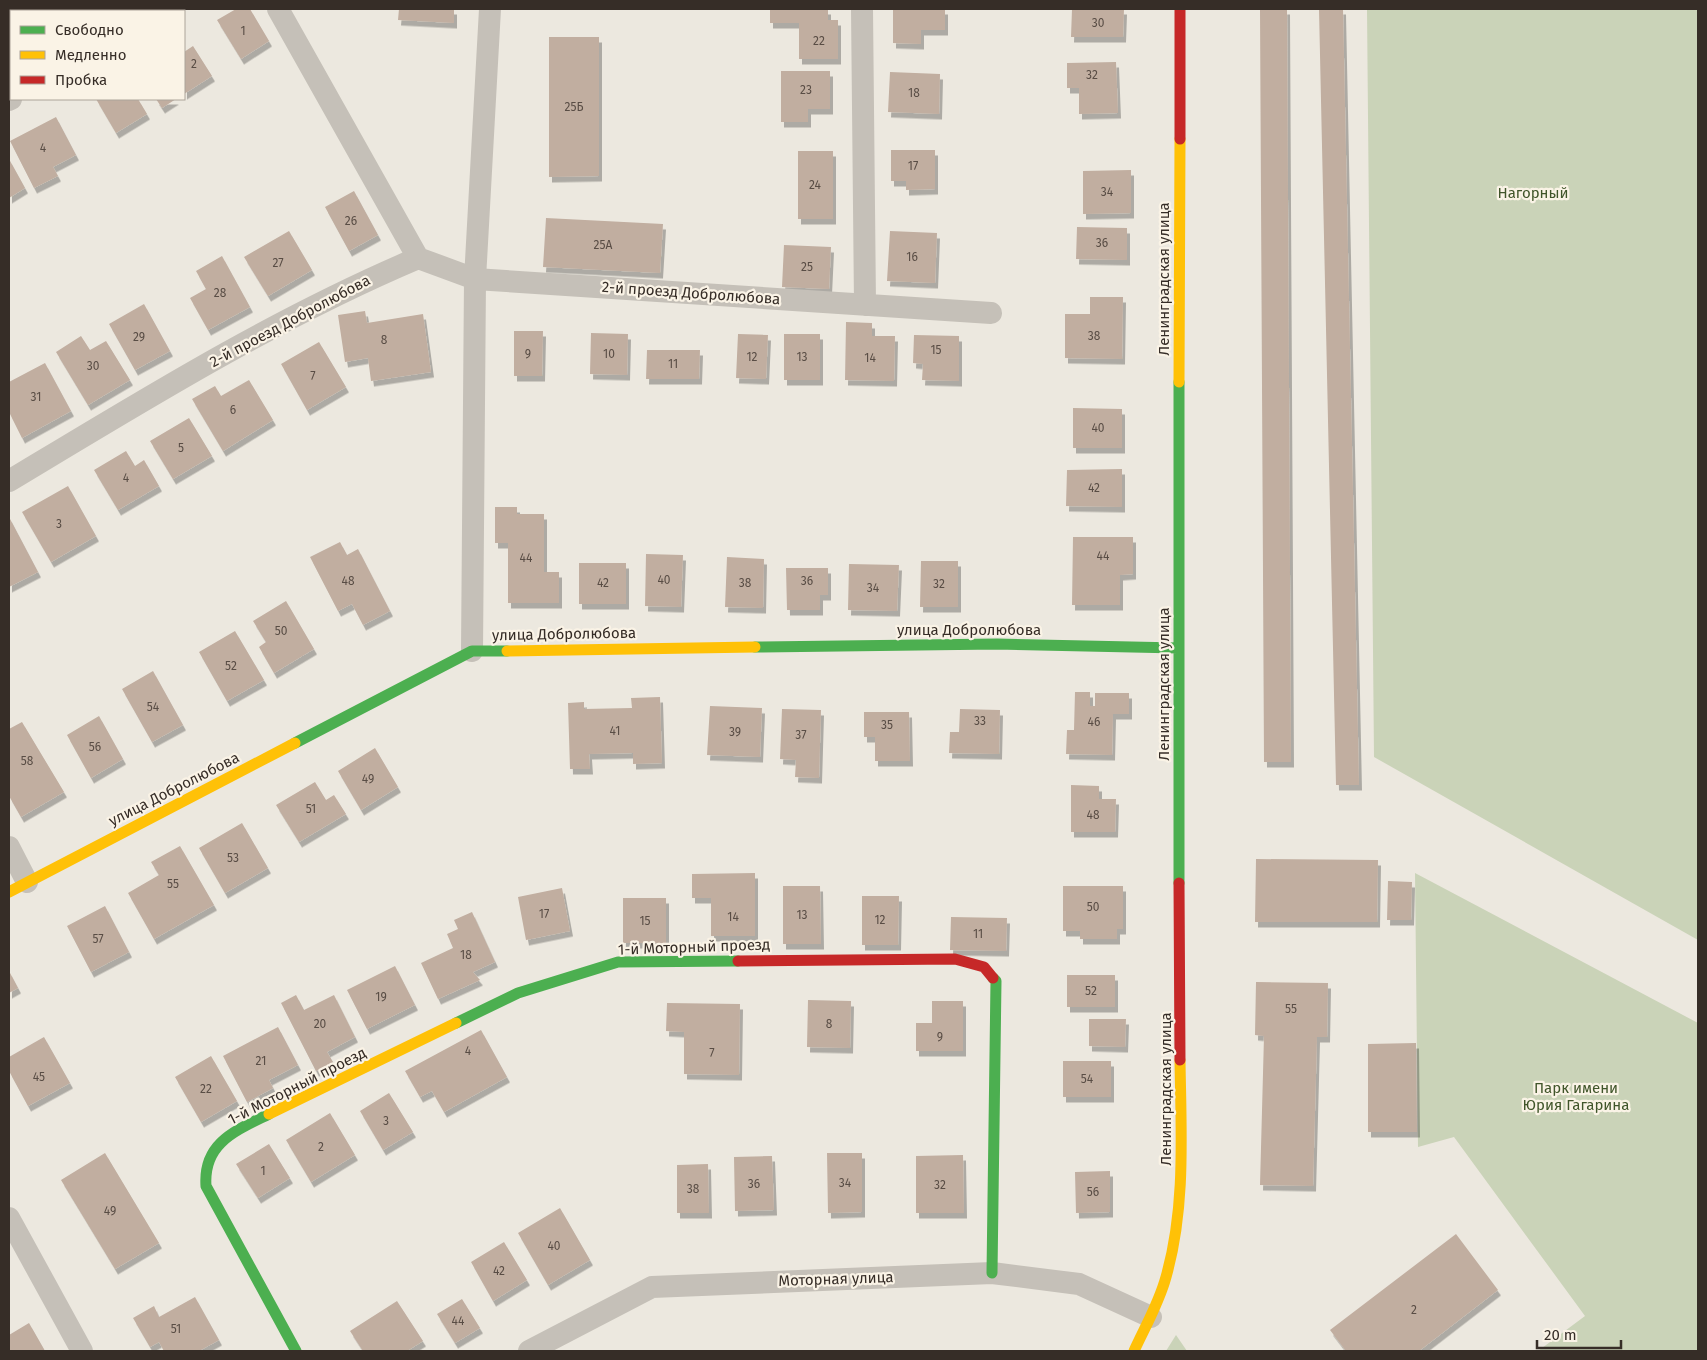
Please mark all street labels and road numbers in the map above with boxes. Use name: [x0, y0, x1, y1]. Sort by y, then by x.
street label: Ленинградская улица: [1155, 202, 1173, 356]
street label: 2-й проезд Добролюбова: [207, 271, 373, 371]
street label: 2-й проезд Добролюбова: [601, 278, 781, 308]
street label: Ленинградская улица: [1155, 607, 1173, 761]
street label: улица Добролюбова: [897, 621, 1041, 639]
street label: улица Добролюбова: [492, 624, 636, 644]
street label: улица Добролюбова: [106, 748, 242, 830]
street label: 1-й Моторный проезд: [617, 935, 771, 959]
street label: Ленинградская улица: [1157, 1012, 1175, 1166]
street label: 1-й Моторный проезд: [225, 1043, 369, 1129]
street label: Моторная улица: [778, 1268, 894, 1290]

